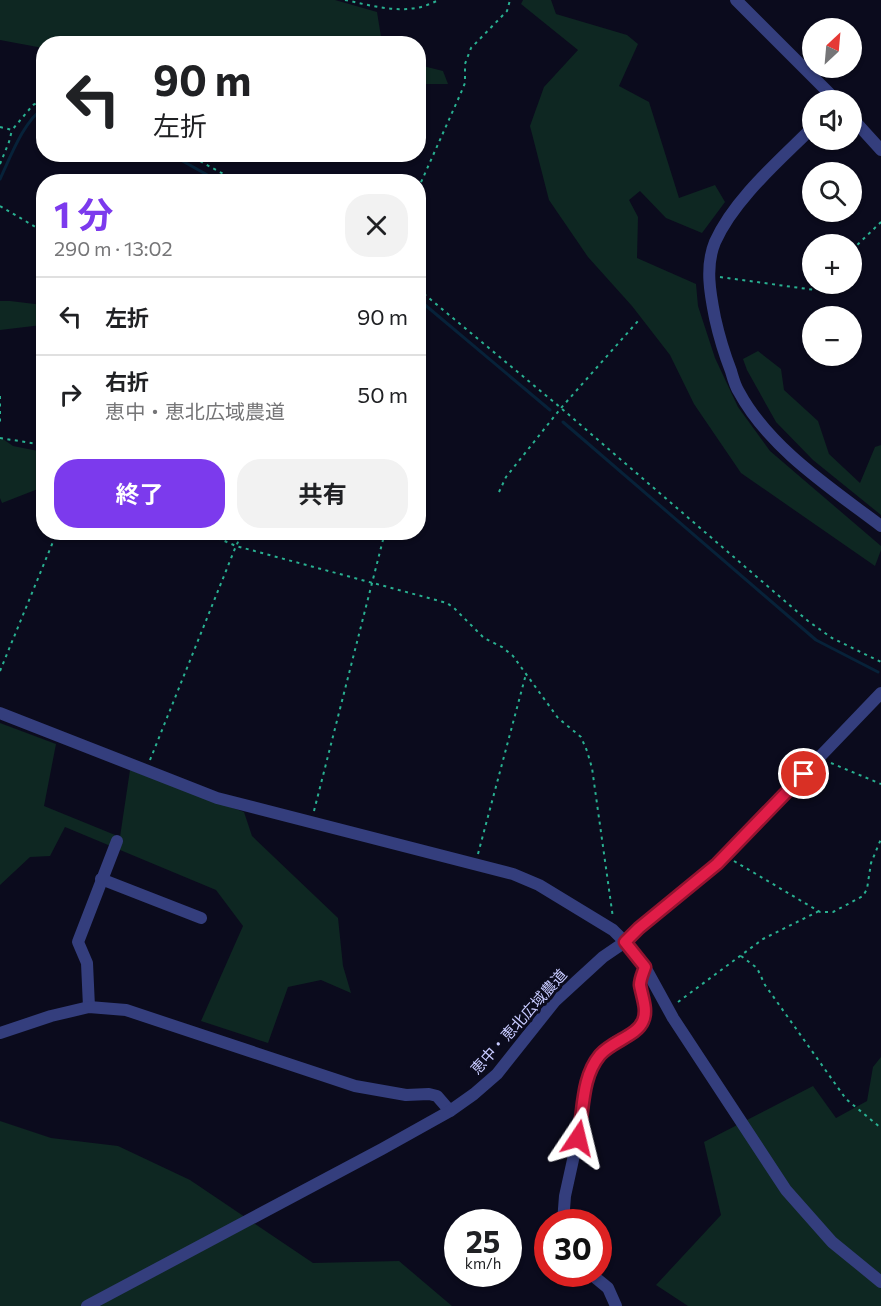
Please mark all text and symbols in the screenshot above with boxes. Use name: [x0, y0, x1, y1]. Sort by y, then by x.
north arrow: [802, 18, 862, 78]
map controls: [802, 18, 862, 366]
text: 90 m: [153, 53, 252, 105]
icon: left: [54, 60, 132, 138]
button: sound: [802, 90, 862, 150]
text: 左折: [153, 109, 207, 142]
button: search: [802, 162, 862, 222]
text: 1 分: [54, 191, 113, 235]
button: close: [345, 194, 408, 257]
button: +: [802, 234, 862, 294]
text: 290 m · 13:02: [54, 236, 173, 260]
icon: left: [54, 300, 87, 333]
text: 90 m: [357, 303, 408, 330]
text: 左折: [105, 304, 149, 331]
button: −: [802, 306, 862, 366]
text: 右折: [105, 368, 149, 395]
icon: right: [54, 378, 87, 411]
text: 50 m: [358, 381, 408, 408]
text: 恵中・恵北広域農道: [105, 399, 285, 423]
button: 終了: [54, 459, 225, 528]
button: 共有: [237, 459, 408, 528]
pin: [778, 748, 829, 799]
icon: arrive: [787, 757, 820, 790]
street label: 恵中・恵北広域農道: [466, 965, 570, 1078]
position arrow: [546, 1106, 610, 1170]
speed limit sign: 30: [534, 1209, 612, 1287]
text: 25: [466, 1222, 500, 1259]
text: km/h: [465, 1254, 501, 1272]

